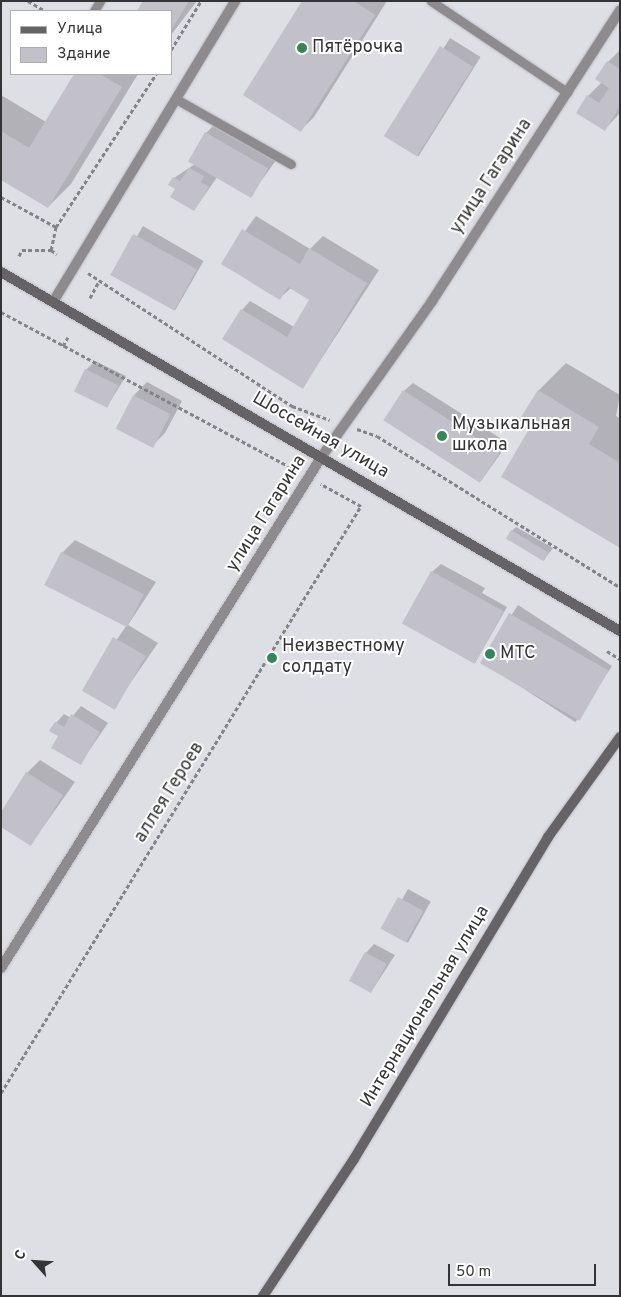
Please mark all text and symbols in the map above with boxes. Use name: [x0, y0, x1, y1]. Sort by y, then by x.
legend: [10, 10, 172, 75]
text: Улица: [57, 20, 102, 39]
place label: Пятёрочка: [312, 37, 403, 59]
marker: Пятёрочка: [296, 42, 308, 54]
text: Здание: [57, 45, 110, 64]
street label: улица Гагарина: [447, 115, 537, 239]
street label: Шоссейная улица: [248, 388, 392, 484]
place label: Музыкальная школа: [452, 415, 571, 458]
marker: Музыкальная школа: [436, 430, 448, 442]
street label: улица Гагарина: [223, 452, 311, 576]
place label: Неизвестному солдату: [282, 637, 405, 680]
place label: МТС: [500, 643, 536, 665]
marker: МТС: [484, 648, 496, 660]
marker: Неизвестному солдату: [266, 652, 278, 664]
street label: аллея Героев: [130, 739, 210, 847]
street label: Интернациональная улица: [357, 902, 495, 1112]
north arrow: [10, 1237, 60, 1287]
text: С: [11, 1247, 31, 1263]
scale bar: [451, 1254, 598, 1286]
text: 50 m: [456, 1263, 491, 1282]

